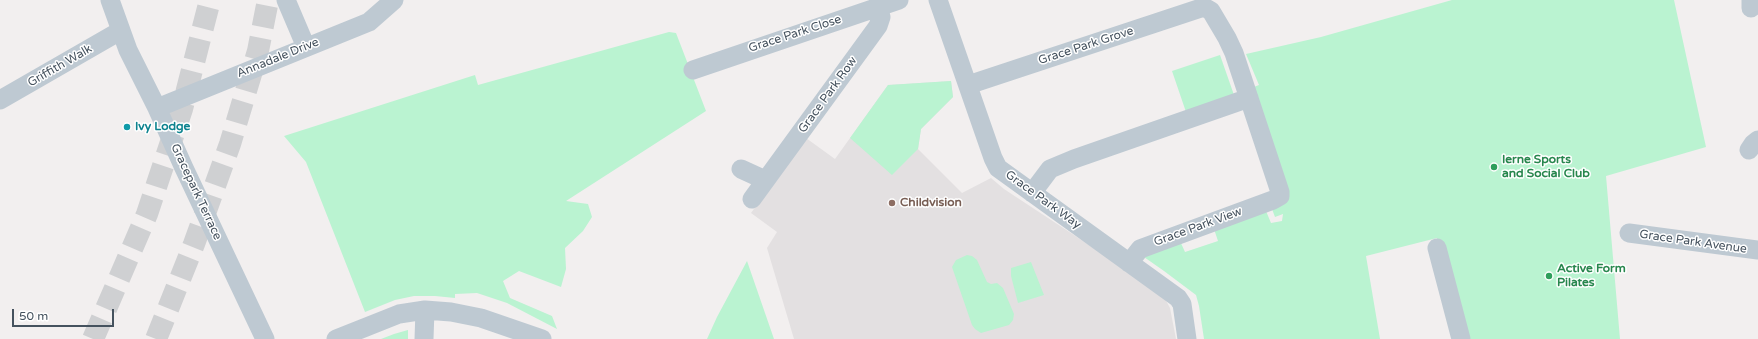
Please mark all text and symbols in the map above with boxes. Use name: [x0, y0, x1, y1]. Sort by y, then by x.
street label: Grace Park Close: [747, 12, 843, 56]
street label: Grace Park Grove: [1037, 24, 1135, 68]
street label: Annadale Drive: [235, 35, 321, 81]
street label: Griffith Walk: [25, 42, 95, 90]
street label: Grace Park Row: [796, 54, 860, 136]
place label: Ivy Lodge: [135, 120, 190, 134]
marker: Ivy Lodge: [122, 122, 132, 132]
street label: Gracepark Terrace: [167, 142, 225, 242]
place label: Ierne Sports and Social Club: [1502, 153, 1590, 181]
marker: Ierne Sports and Social Club: [1489, 162, 1499, 172]
street label: Grace Park Way: [1002, 168, 1084, 232]
place label: Childvision: [900, 196, 962, 210]
marker: Childvision: [887, 198, 897, 208]
street label: Grace Park View: [1152, 204, 1244, 250]
street label: Grace Park Avenue: [1638, 227, 1748, 257]
place label: Active Form Pilates: [1557, 262, 1626, 290]
marker: Active Form Pilates: [1544, 271, 1554, 281]
scale bar: [14, 301, 116, 327]
text: 50 m: [19, 309, 48, 323]

